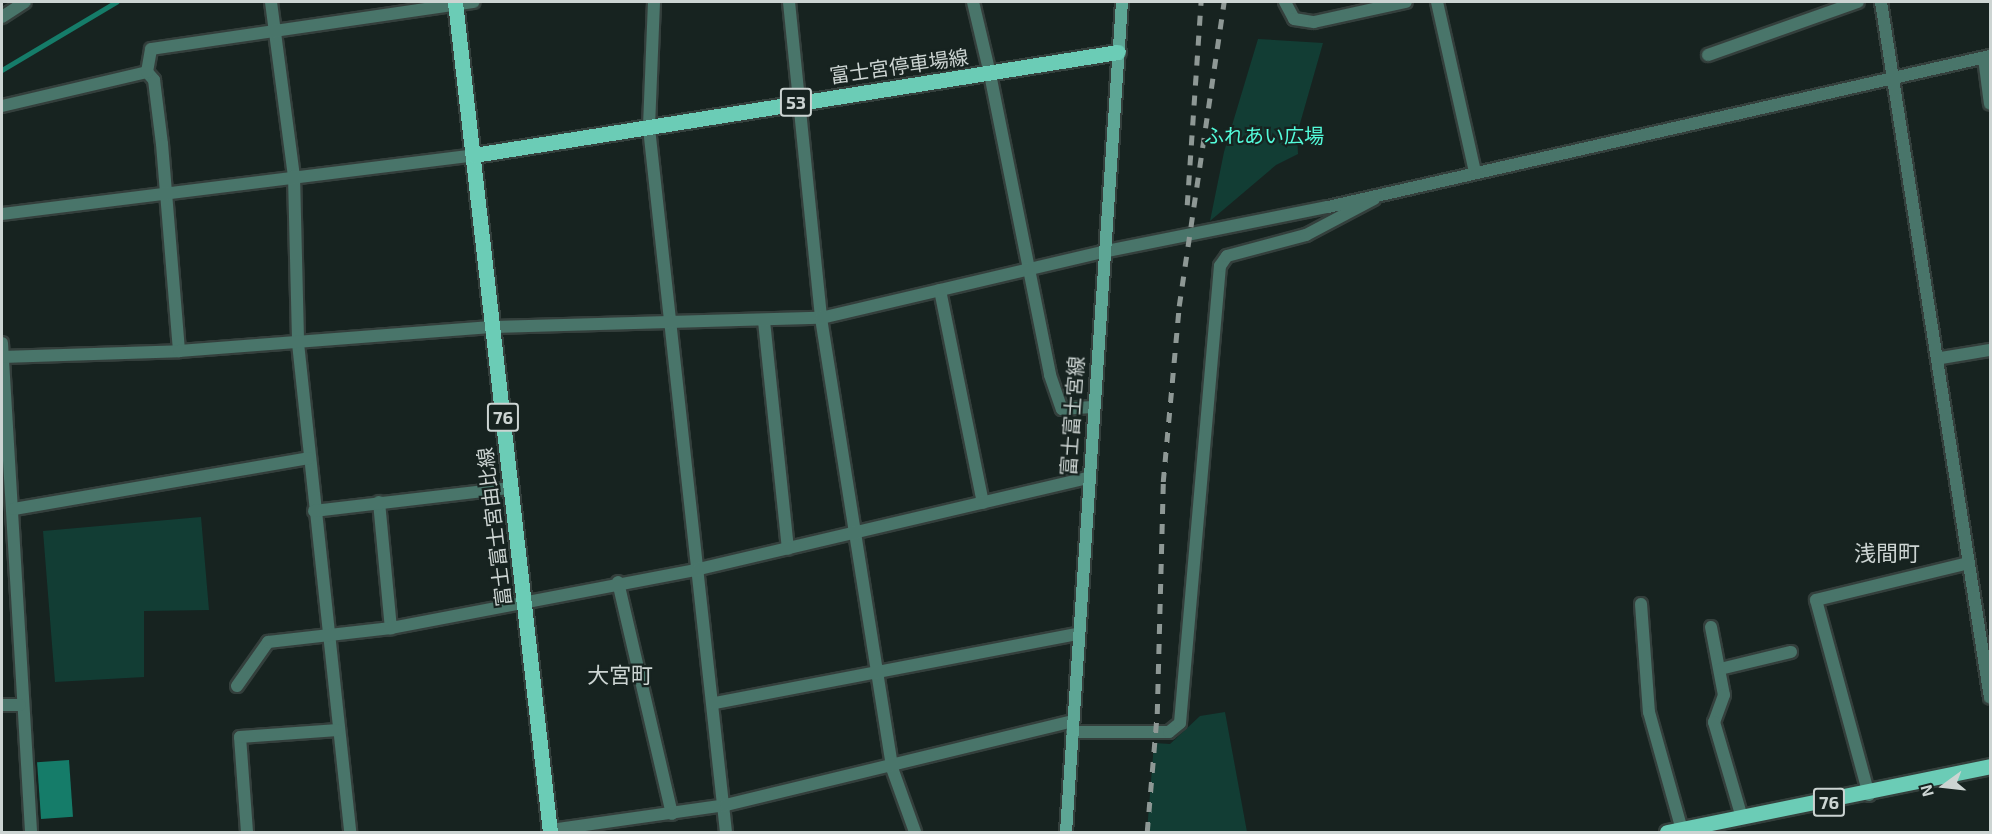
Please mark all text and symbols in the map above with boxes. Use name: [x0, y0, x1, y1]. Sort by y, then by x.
street label: 富士宮停車場線: [828, 44, 970, 88]
road number: 53: [780, 87, 812, 117]
park label: ふれあい広場: [1204, 123, 1324, 147]
street label: 富士富士宮線: [1056, 355, 1088, 477]
road number: 76: [486, 402, 520, 432]
street label: 富士富士宮由比線: [472, 446, 516, 608]
district label: 浅間町: [1854, 540, 1920, 566]
district label: 大宮町: [587, 662, 653, 688]
north arrow: [1914, 756, 1974, 816]
text: N: [1915, 783, 1937, 799]
road number: 76: [1812, 787, 1846, 817]

